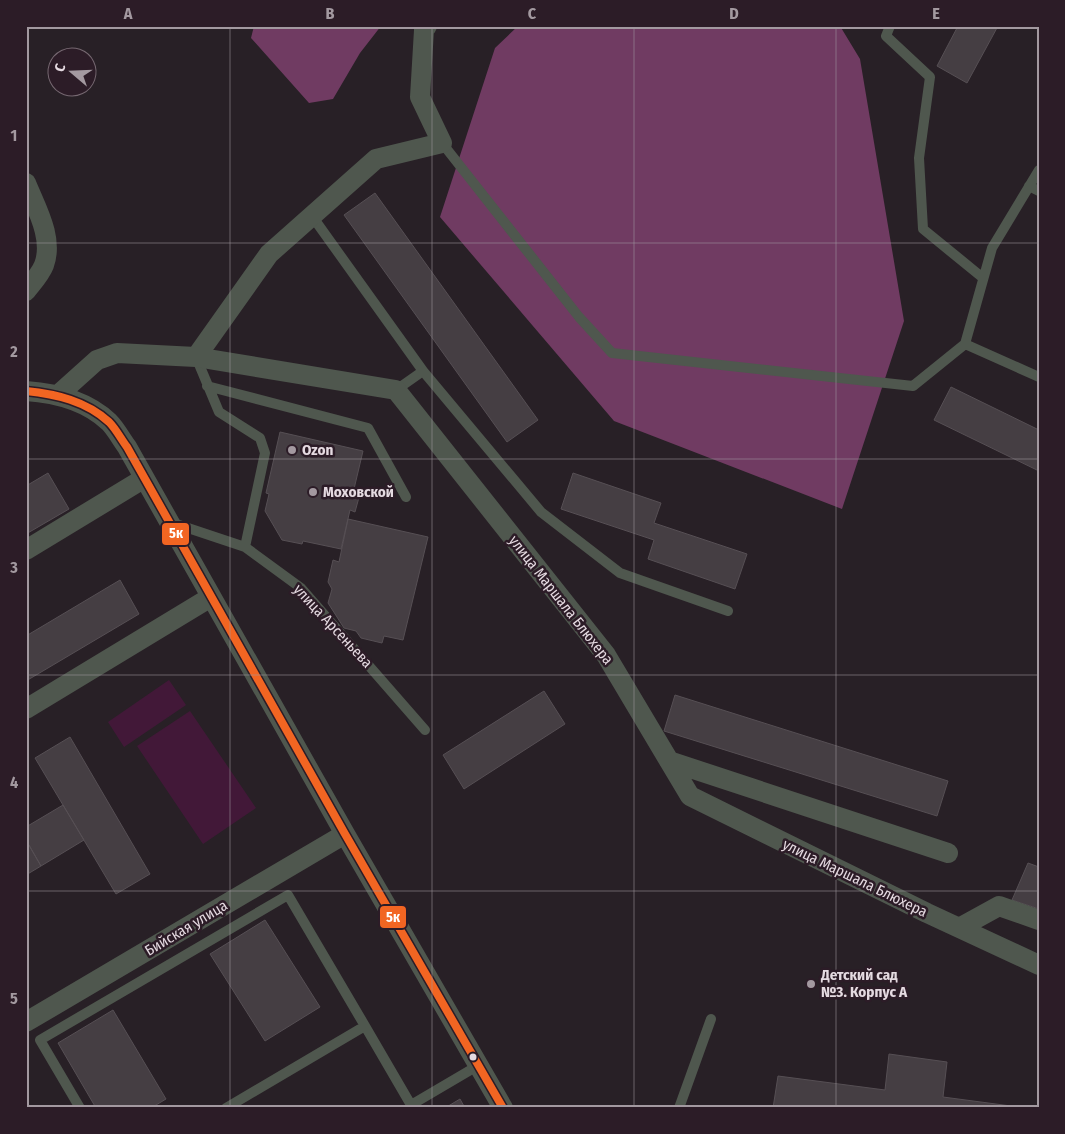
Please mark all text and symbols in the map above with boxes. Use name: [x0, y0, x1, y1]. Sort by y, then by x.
text: A: [123, 4, 133, 23]
text: B: [326, 4, 335, 23]
text: C: [528, 4, 537, 23]
text: D: [729, 4, 739, 23]
text: E: [932, 4, 940, 23]
north arrow: [48, 48, 98, 98]
text: С: [51, 61, 70, 74]
text: 1: [11, 126, 17, 145]
text: 2: [9, 342, 18, 361]
place label: Ozon: [302, 441, 333, 459]
marker: Ozon: [286, 444, 298, 456]
place label: Моховской: [323, 483, 394, 501]
marker: Моховской: [307, 486, 319, 498]
line badge: 5к: [161, 522, 190, 546]
text: 5к: [169, 525, 184, 542]
street label: улица Маршала Блюхера: [505, 532, 617, 668]
text: 3: [9, 558, 18, 577]
street label: улица Арсеньева: [290, 581, 376, 671]
text: 4: [10, 773, 18, 792]
street label: улица Маршала Блюхера: [780, 835, 930, 921]
street label: Бийская улица: [141, 896, 231, 960]
line badge: 5к: [379, 905, 407, 929]
text: 5к: [386, 909, 401, 926]
place label: Детский сад №3. Корпус А: [820, 966, 908, 1001]
marker: Детский сад №3. Корпус А: [805, 978, 817, 990]
text: 5: [10, 989, 18, 1008]
unlabelled marker: [468, 1052, 478, 1062]

